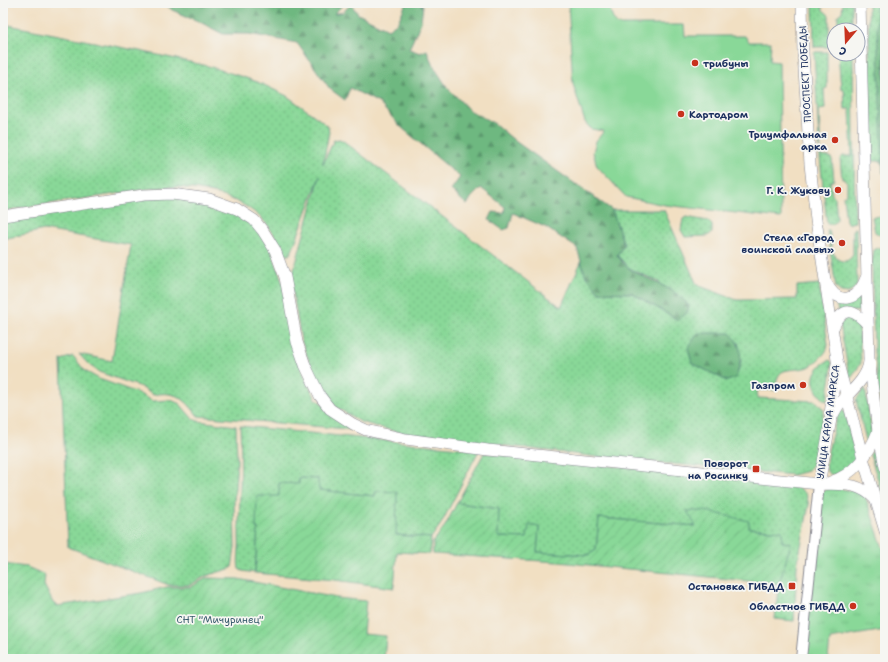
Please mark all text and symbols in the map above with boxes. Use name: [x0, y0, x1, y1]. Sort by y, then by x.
north arrow: [826, 22, 866, 62]
street label: ПРОСПЕКТ ПОБЕДЫ: [796, 25, 814, 123]
text: С: [837, 43, 849, 59]
place label: трибуны: [703, 57, 749, 70]
marker: трибуны: [690, 58, 700, 68]
place label: Картодром: [689, 108, 749, 121]
marker: Картодром: [676, 109, 686, 119]
place label: Триумфальная арка: [749, 128, 827, 153]
marker: Триумфальная арка: [830, 135, 840, 145]
place label: Г. К. Жукову: [766, 184, 830, 197]
marker: Г. К. Жукову: [833, 185, 843, 195]
place label: Стела «Город воинской славы»: [742, 231, 834, 256]
marker: Стела «Город воинской славы»: [837, 238, 847, 248]
street label: УЛИЦА КАРЛА МАРКСА: [814, 364, 842, 480]
place label: Газпром: [751, 379, 796, 392]
marker: Газпром: [798, 380, 808, 390]
place label: Поворот на Росинку: [688, 457, 748, 482]
marker: Поворот на Росинку: [751, 464, 761, 474]
place label: Остановка ГИБДД: [688, 580, 785, 593]
marker: Остановка ГИБДД: [787, 581, 797, 591]
place label: Областное ГИБДД: [749, 600, 846, 613]
marker: Областное ГИБДД: [848, 601, 858, 611]
park label: СНТ "Мичуринец": [176, 613, 264, 626]

